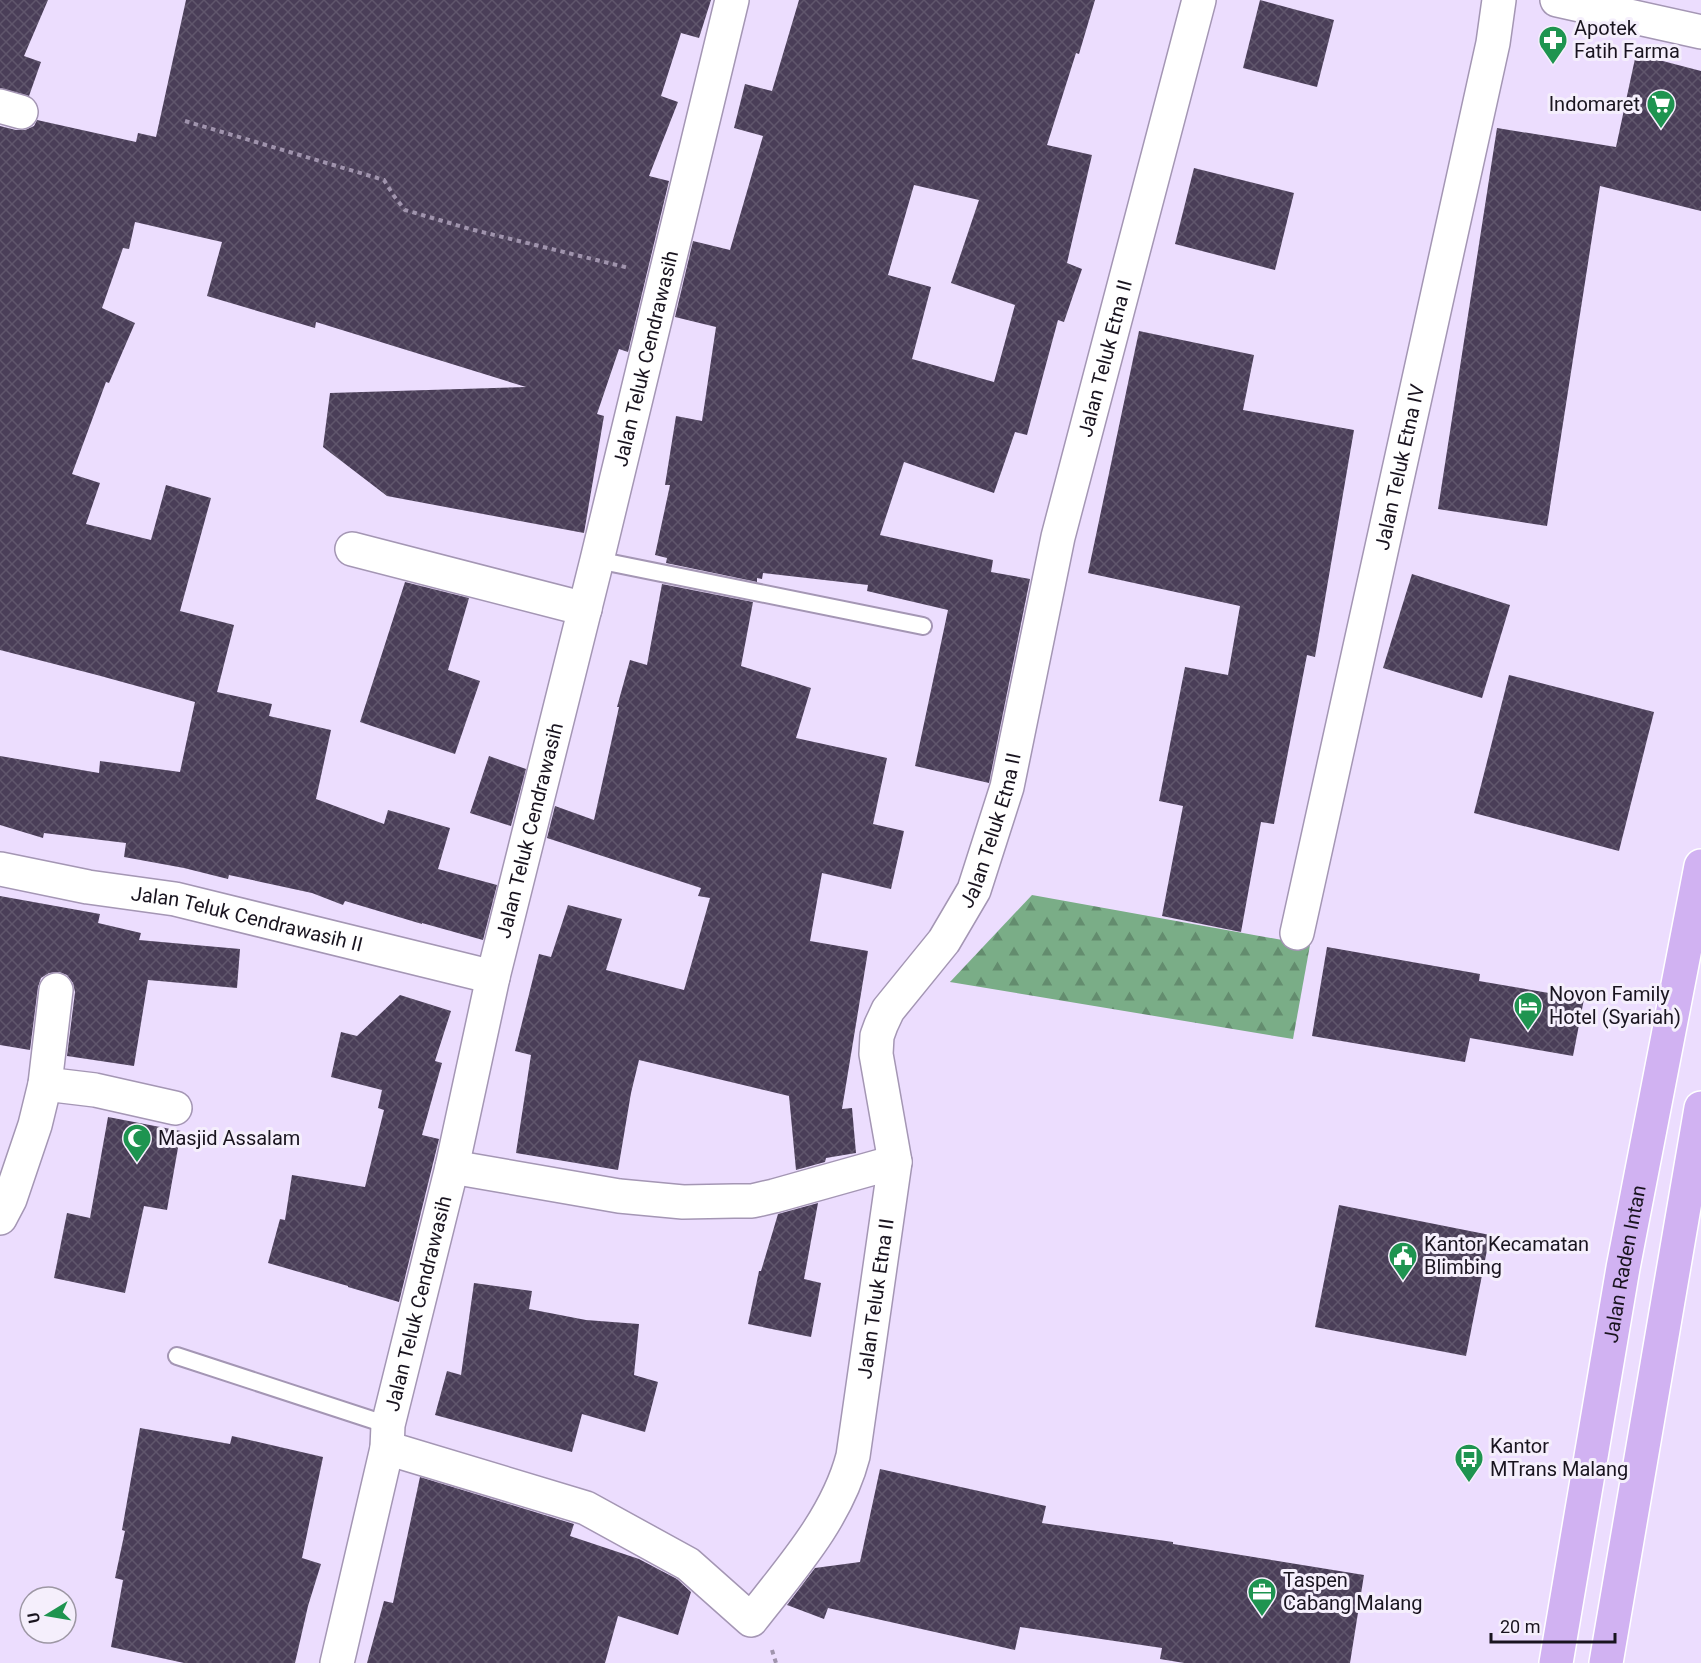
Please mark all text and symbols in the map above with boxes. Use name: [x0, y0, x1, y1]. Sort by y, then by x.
place label: Apotek Fatih Farma: [1574, 16, 1680, 63]
pharmacy icon: Apotek Fatih Farma: [1537, 24, 1569, 66]
supermarket icon: Indomaret: [1645, 88, 1677, 130]
place label: Indomaret: [1549, 92, 1640, 116]
street label: Jalan Teluk Cendrawasih: [608, 248, 683, 469]
street label: Jalan Teluk Etna II: [1073, 277, 1137, 440]
street label: Jalan Teluk Etna IV: [1370, 382, 1430, 552]
street label: Jalan Teluk Cendrawasih: [491, 720, 568, 941]
street label: Jalan Teluk Etna II: [954, 751, 1026, 912]
street label: Jalan Teluk Cendrawasih II: [130, 881, 365, 957]
place label: Novon Family Hotel (Syariah): [1549, 982, 1681, 1029]
hotel icon: Novon Family Hotel (Syariah): [1512, 990, 1544, 1032]
mosque icon: Masjid Assalam: [121, 1122, 153, 1164]
place label: Masjid Assalam: [158, 1126, 300, 1150]
street label: Jalan Raden Intan: [1599, 1183, 1651, 1344]
street label: Jalan Teluk Cendrawasih: [380, 1193, 456, 1414]
street label: Jalan Teluk Etna II: [852, 1217, 899, 1380]
place label: Kantor Kecamatan Blimbing: [1424, 1232, 1589, 1279]
public building icon: Kantor Kecamatan Blimbing: [1387, 1240, 1419, 1282]
place label: Kantor MTrans Malang: [1490, 1434, 1628, 1481]
bus stop icon: Kantor MTrans Malang: [1453, 1442, 1485, 1484]
place label: Taspen Cabang Malang: [1283, 1568, 1423, 1615]
office icon: Taspen Cabang Malang: [1246, 1576, 1278, 1618]
north arrow: [18, 1585, 78, 1645]
scale bar: [1491, 1606, 1616, 1644]
text: U: [23, 1611, 44, 1625]
text: 20 m: [1500, 1616, 1540, 1637]

